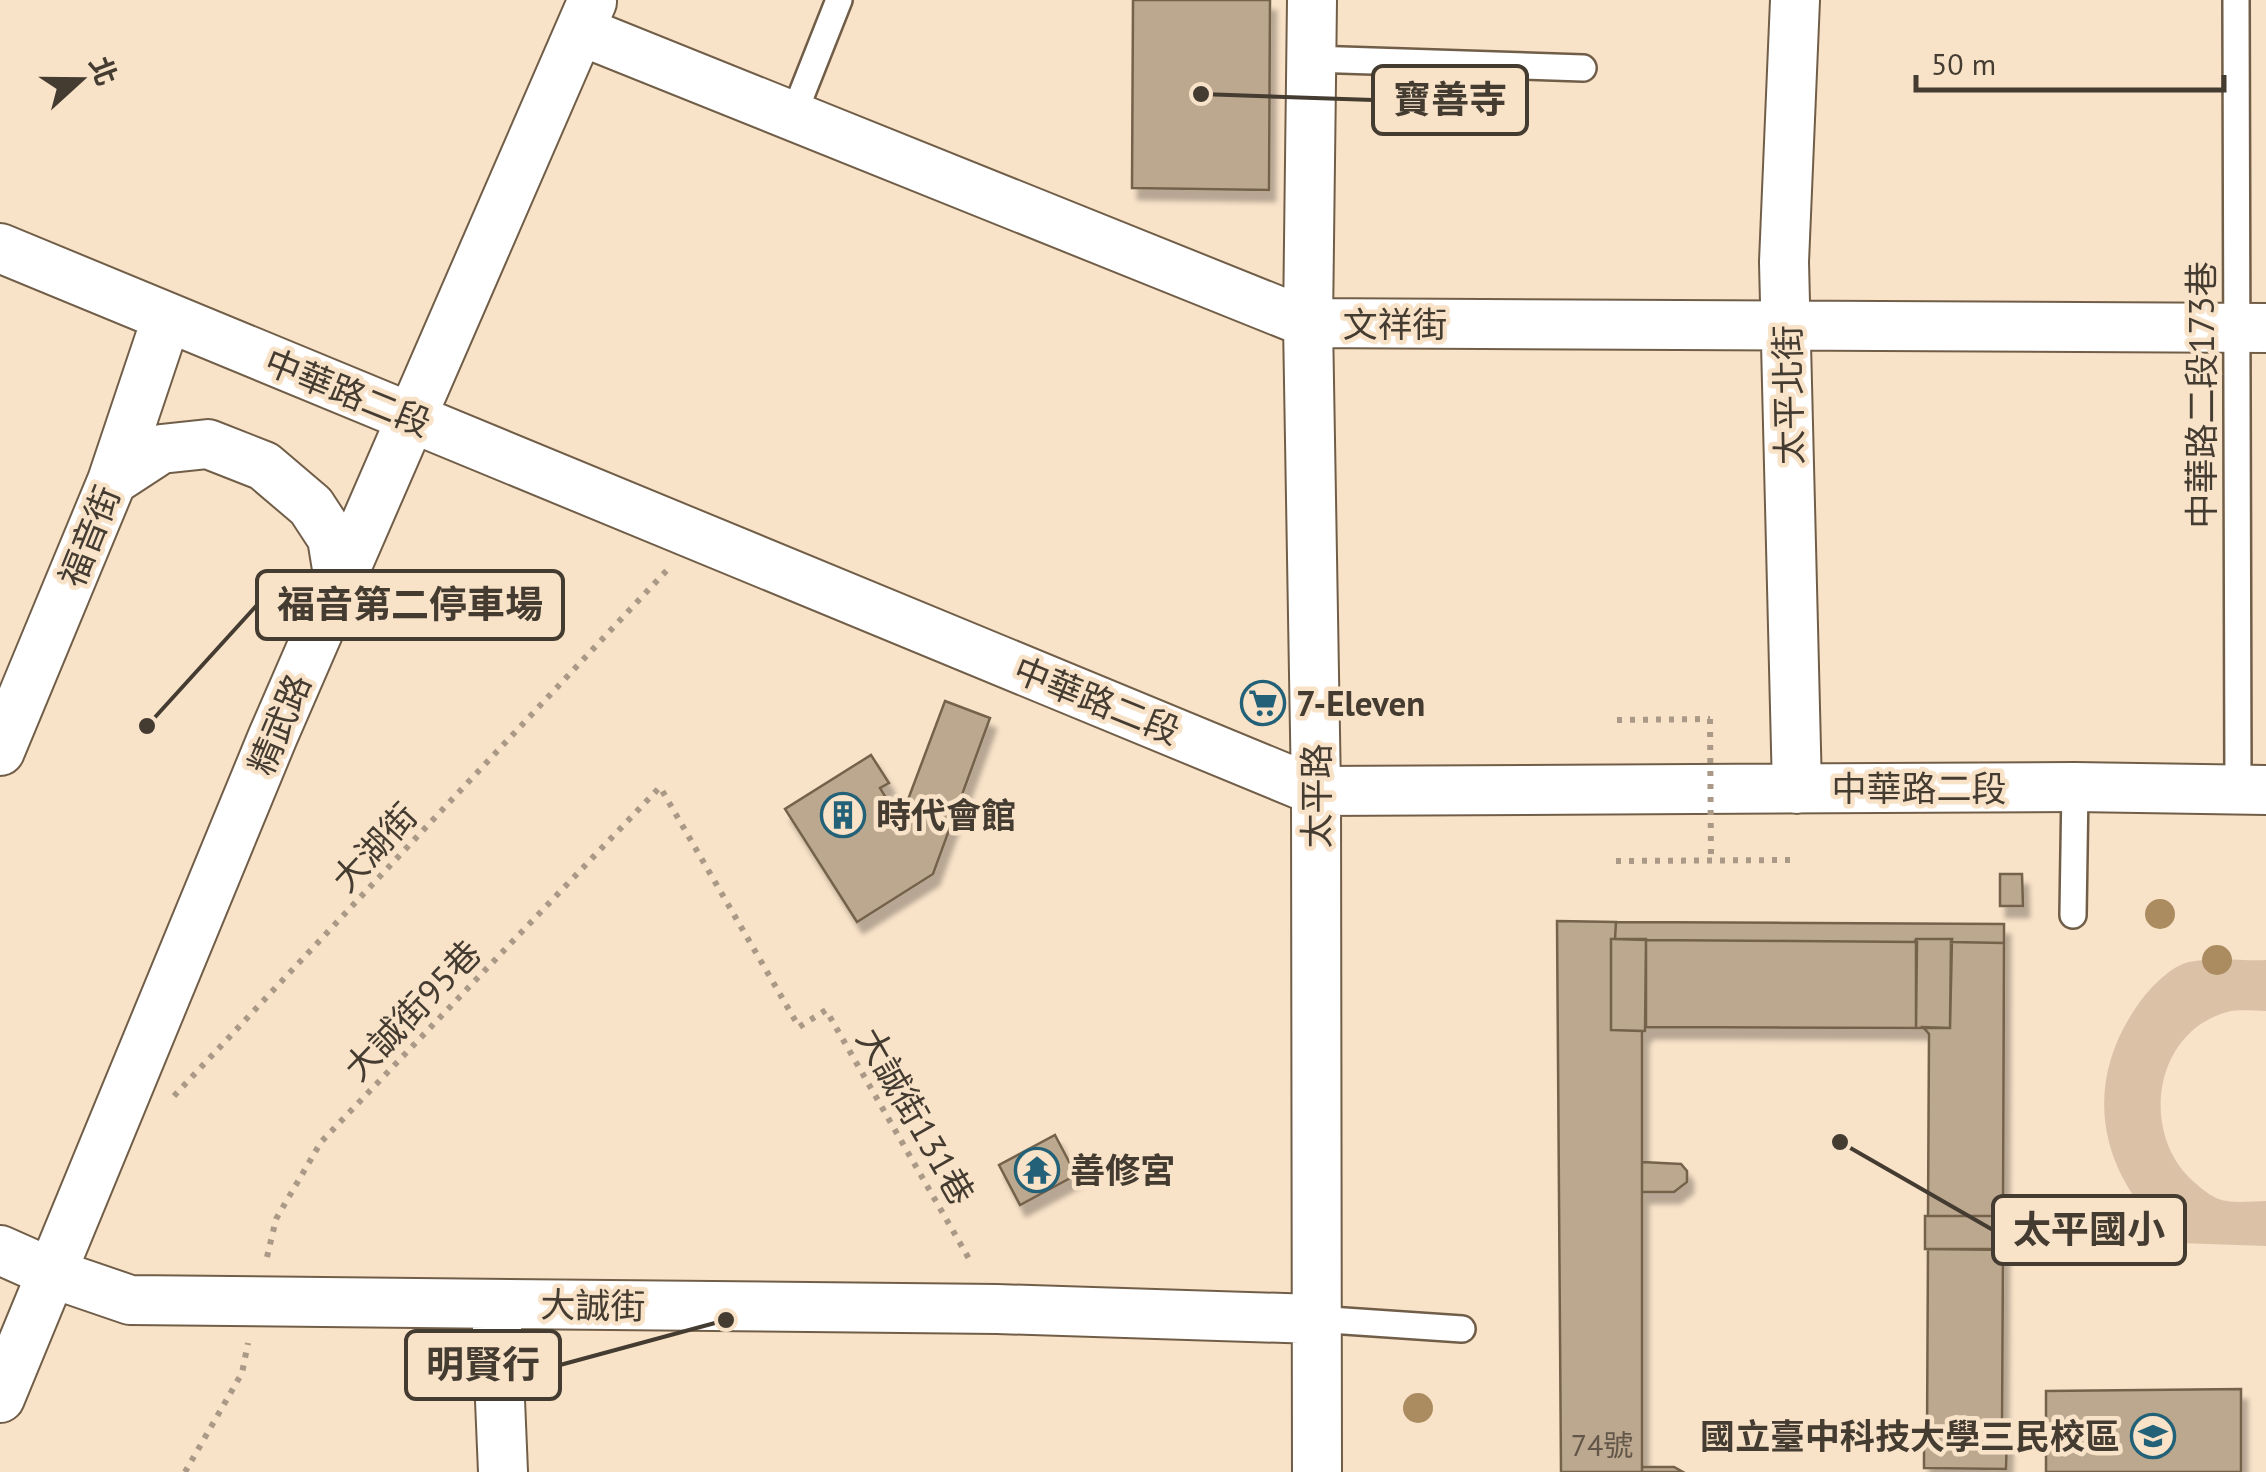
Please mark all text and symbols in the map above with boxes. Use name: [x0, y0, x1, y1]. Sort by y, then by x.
north arrow: [30, 30, 130, 130]
scale bar: [1916, 30, 2224, 92]
text: 50 m: [1931, 44, 1996, 83]
text: 北: [82, 51, 126, 91]
callout: 寶善寺: [1373, 66, 1527, 134]
text: 寶善寺: [1393, 74, 1507, 123]
street label: 中華路二段173巷: [2178, 261, 2224, 529]
street label: 文祥街: [1342, 301, 1448, 347]
street label: 太平北街: [1764, 325, 1812, 465]
street label: 中華路二段: [258, 338, 438, 446]
street label: 福音街: [48, 479, 130, 593]
callout: 福音第二停車場: [257, 571, 563, 639]
text: 福音第二停車場: [277, 579, 543, 628]
street label: 中華路二段: [1007, 646, 1187, 754]
street label: 精武路: [237, 667, 321, 781]
supermarket icon: 7-Eleven: [1240, 680, 1286, 726]
place label: 7-Eleven: [1296, 680, 1425, 726]
street label: 太平路: [1293, 743, 1339, 849]
street label: 中華路二段: [1831, 765, 2007, 811]
building icon: 時代會館: [820, 792, 866, 838]
place label: 時代會館: [876, 792, 1016, 838]
street label: 大湖街: [321, 793, 427, 901]
street label: 大誠街95巷: [334, 930, 490, 1090]
street label: 大誠街131巷: [847, 1019, 985, 1213]
temple icon: 善修宮: [1014, 1147, 1060, 1193]
place label: 善修宮: [1070, 1147, 1175, 1193]
callout: 太平國小: [1993, 1196, 2185, 1264]
text: 太平國小: [2013, 1204, 2165, 1253]
street label: 大誠街: [540, 1281, 646, 1329]
callout: 明賢行: [406, 1331, 560, 1399]
text: 明賢行: [426, 1339, 540, 1388]
place label: 國立臺中科技大學三民校區: [1700, 1413, 2120, 1459]
school or university icon: 國立臺中科技大學三民校區: [2130, 1413, 2176, 1459]
house number: 74號: [1571, 1425, 1633, 1464]

